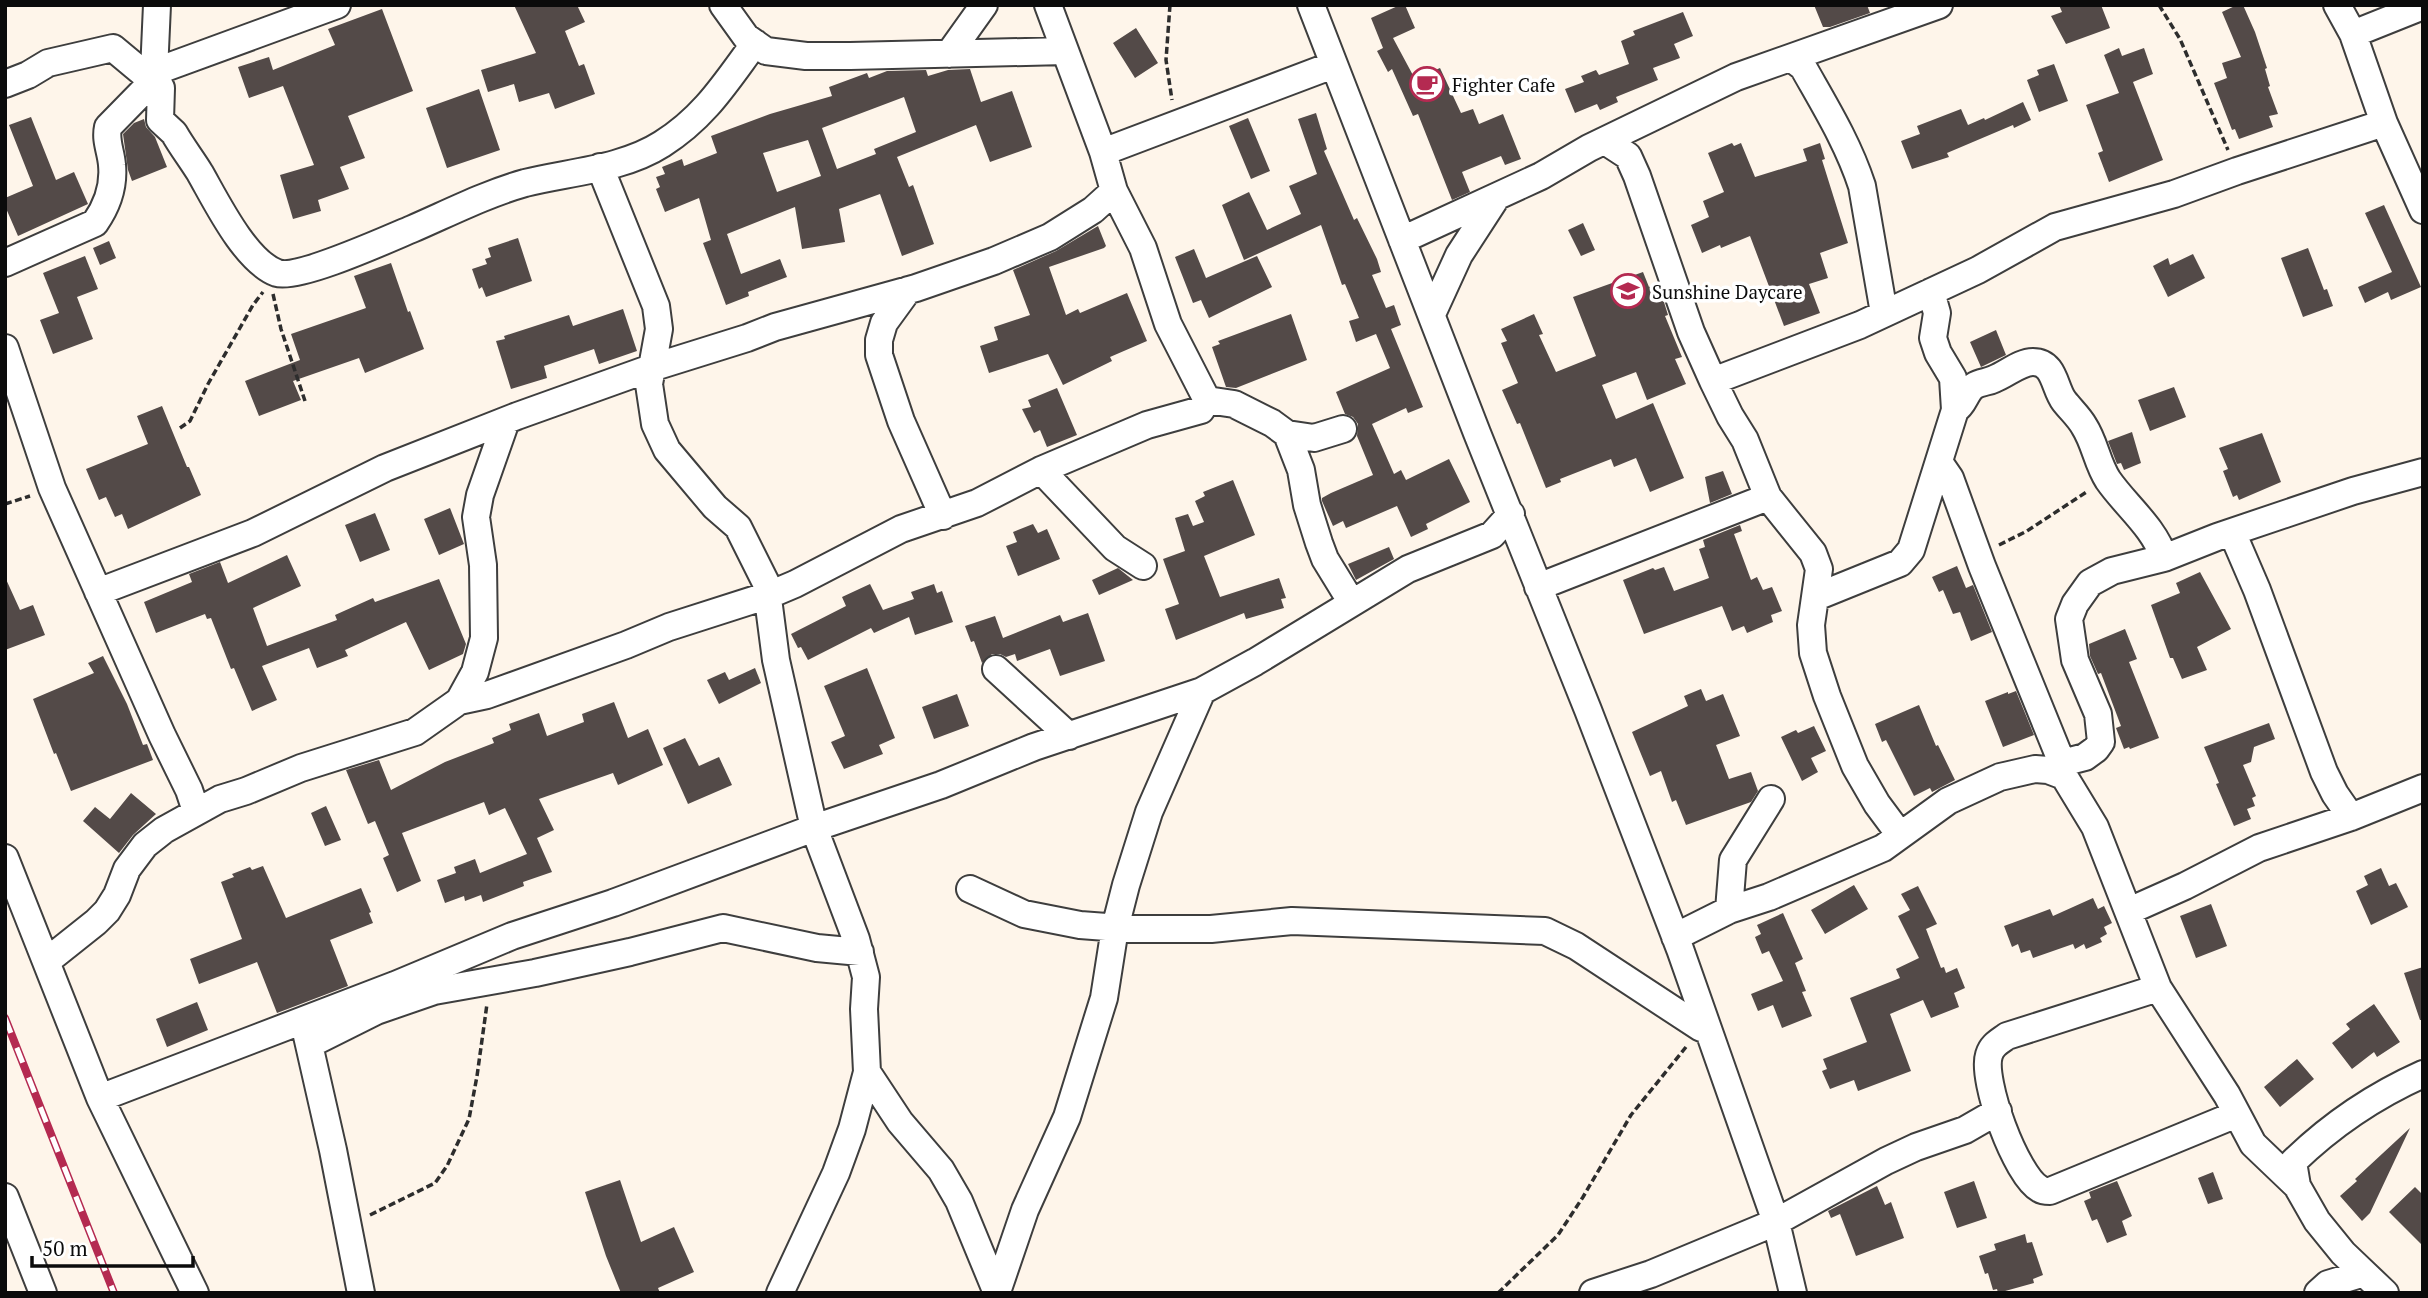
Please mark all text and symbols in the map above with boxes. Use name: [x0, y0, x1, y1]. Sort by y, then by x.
cafe icon: Fighter Cafe: [1408, 65, 1446, 103]
place label: Fighter Cafe: [1452, 72, 1555, 97]
school or university icon: Sunshine Daycare: [1609, 272, 1647, 310]
place label: Sunshine Daycare: [1652, 279, 1803, 304]
scale bar: [32, 1224, 192, 1268]
text: 50 m: [42, 1234, 88, 1262]

